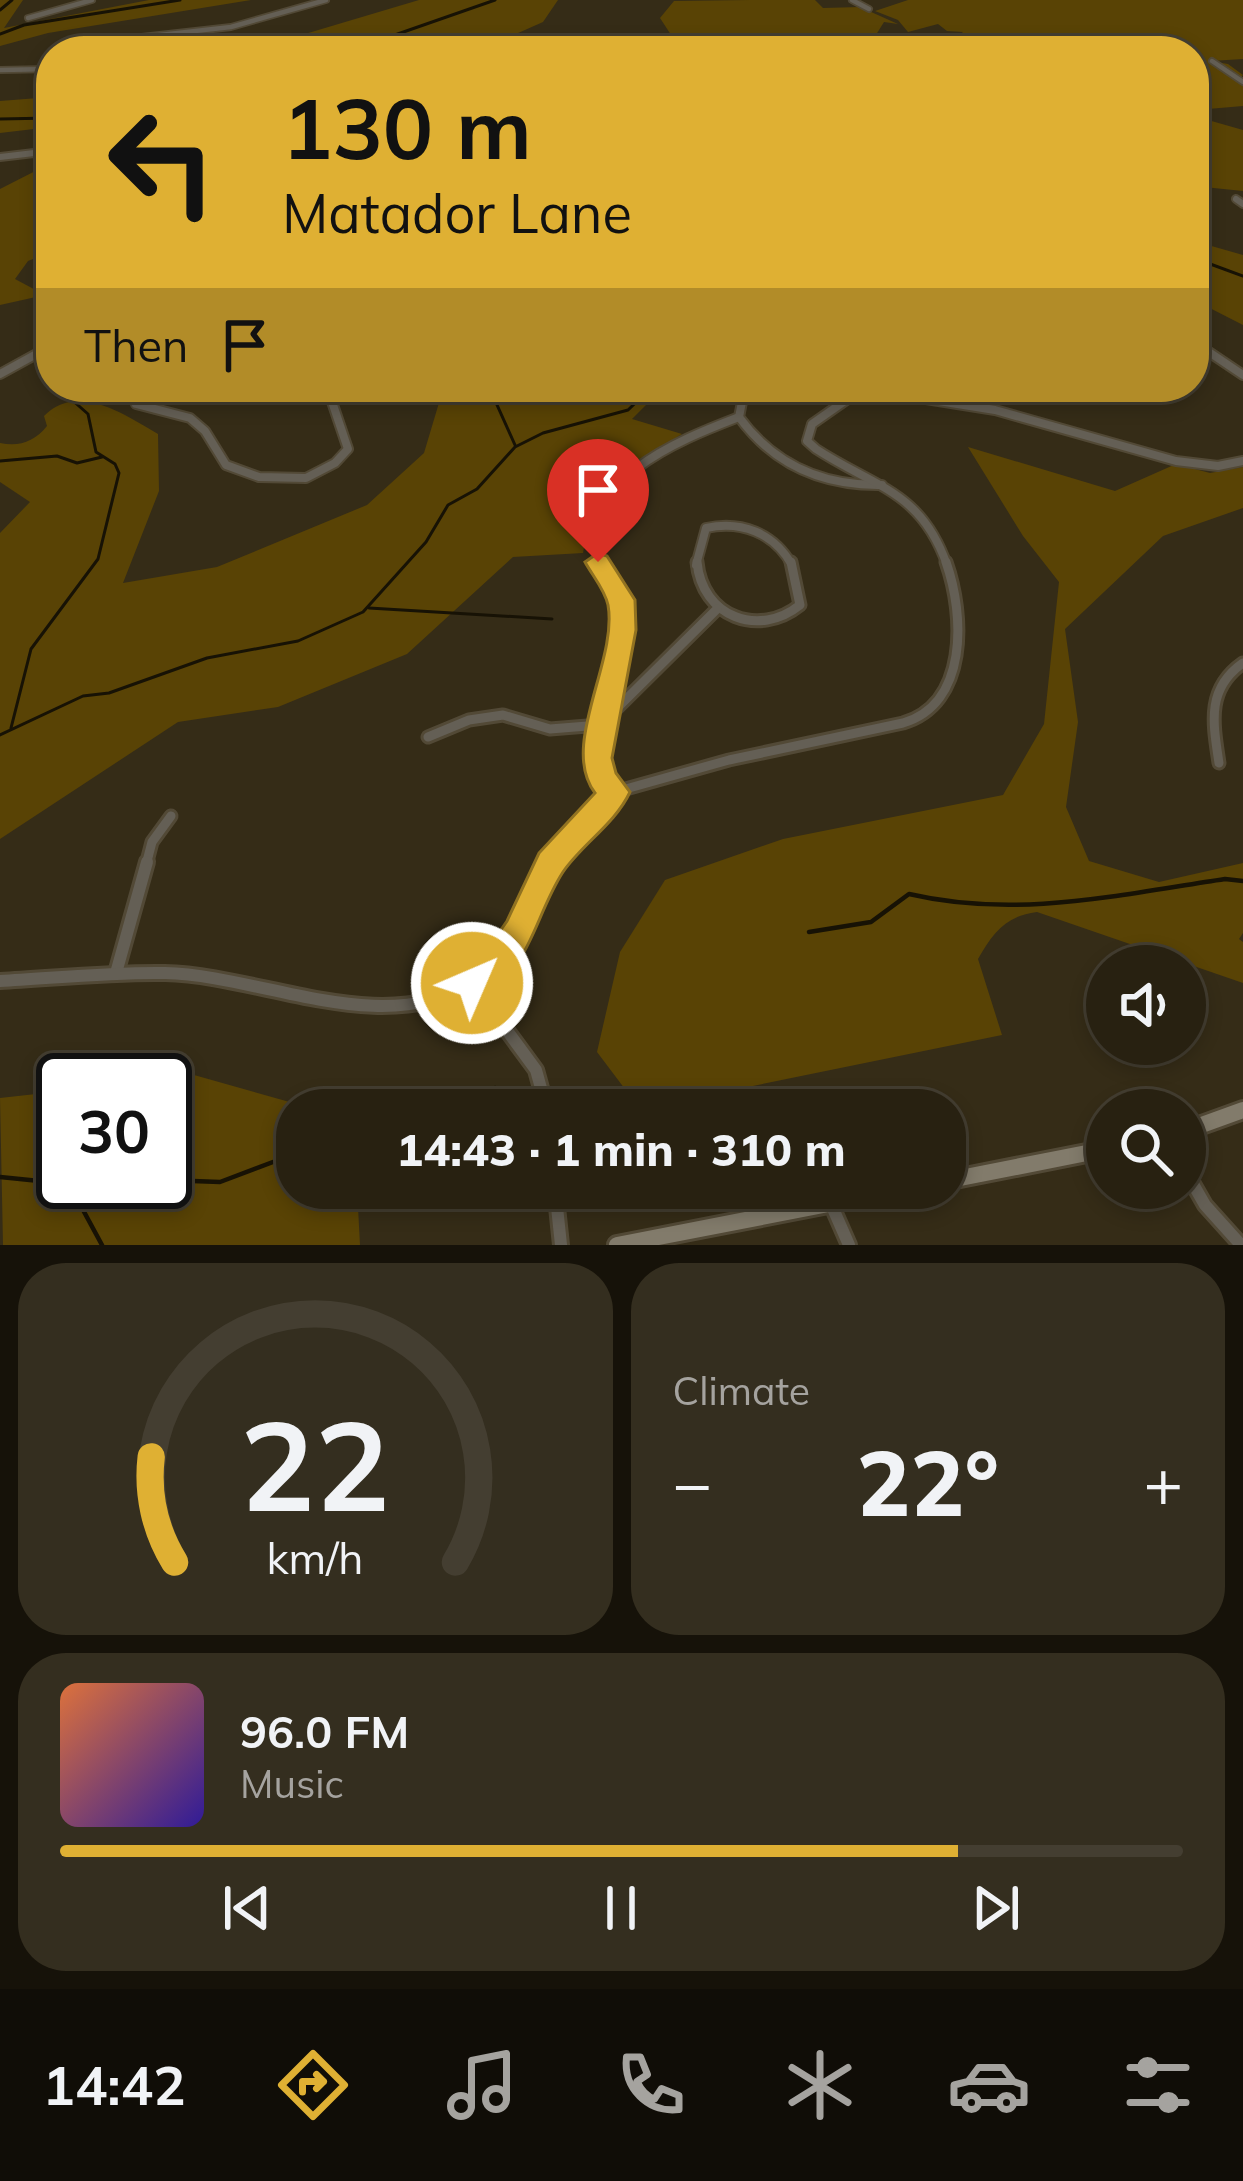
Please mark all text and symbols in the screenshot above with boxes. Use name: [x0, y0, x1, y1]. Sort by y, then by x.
text: 130 m: [282, 75, 532, 180]
icon: left: [84, 84, 240, 240]
text: Matador Lane: [282, 179, 632, 247]
icon: arrive: [212, 312, 278, 378]
text: Then: [84, 317, 188, 373]
pin: [547, 439, 649, 562]
icon: arrive: [565, 457, 631, 523]
position arrow: [409, 920, 535, 1046]
map controls: [1086, 945, 1206, 1209]
button: sound: [1086, 945, 1206, 1065]
speed limit sign: 30: [36, 1053, 192, 1209]
button: search: [1086, 1089, 1206, 1209]
text: 14:43 · 1 min · 310 m: [396, 1121, 846, 1177]
text: Climate: [673, 1366, 810, 1415]
text: 22: [240, 1386, 390, 1542]
text: 22°: [856, 1426, 999, 1539]
text: −: [673, 1441, 712, 1524]
text: +: [1143, 1441, 1183, 1524]
text: km/h: [267, 1531, 364, 1585]
text: 96.0 FM: [240, 1703, 409, 1759]
text: Music: [240, 1759, 344, 1808]
icon: previous: [214, 1875, 280, 1941]
icon: pause: [588, 1875, 654, 1941]
icon: next: [963, 1875, 1029, 1941]
icon: directions: [271, 2043, 355, 2127]
icon: music: [440, 2043, 524, 2127]
icon: phone: [609, 2043, 693, 2127]
icon: climate: [778, 2043, 862, 2127]
icon: car: [947, 2043, 1031, 2127]
icon: filters: [1116, 2043, 1200, 2127]
text: 14:42: [43, 2051, 186, 2119]

